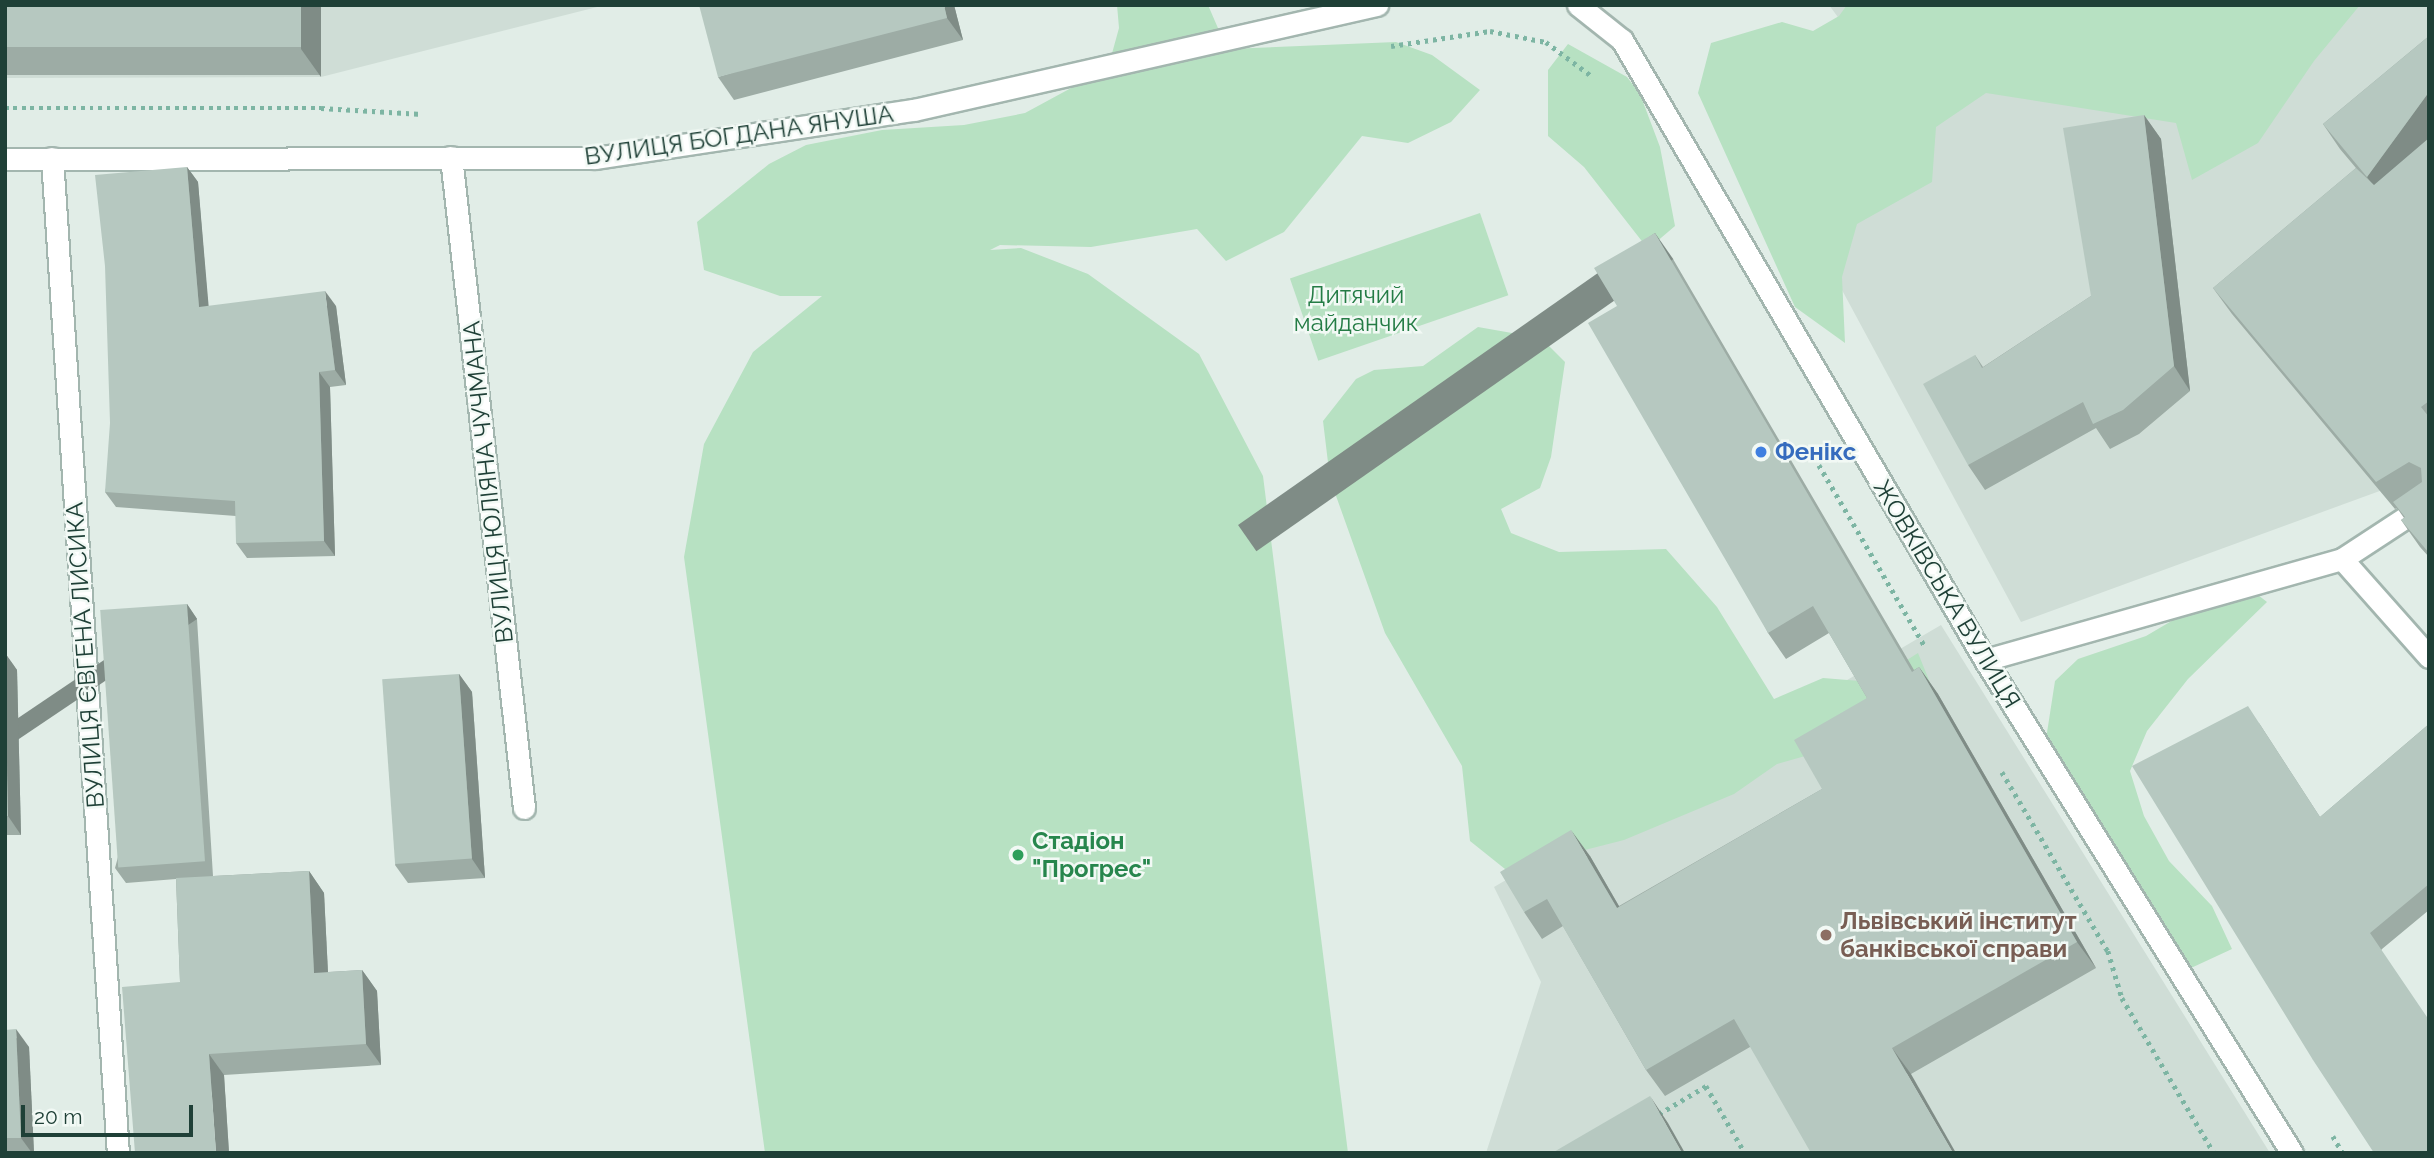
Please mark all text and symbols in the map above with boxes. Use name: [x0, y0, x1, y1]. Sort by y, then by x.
street label: ВУЛИЦЯ БОГДАНА ЯНУША: [582, 99, 896, 171]
park label: Дитячий майданчик: [1294, 281, 1418, 337]
street label: ВУЛИЦЯ ЮЛІЯНА ЧУЧМАНА: [457, 319, 519, 645]
place label: Фенікс: [1775, 438, 1856, 466]
marker: Фенікс: [1753, 444, 1769, 460]
street label: ЖОВКІВСЬКА ВУЛИЦЯ: [1867, 474, 2027, 714]
street label: ВУЛИЦЯ ЄВГЕНА ЛИСИКА: [60, 501, 110, 809]
place label: Стадіон "Прогрес": [1032, 827, 1151, 883]
marker: Стадіон "Прогрес": [1010, 847, 1026, 863]
place label: Львівський інститут банківської справи: [1840, 907, 2077, 963]
marker: Львівський інститут банківської справи: [1818, 927, 1834, 943]
scale bar: [24, 1092, 196, 1136]
text: 20 m: [34, 1104, 82, 1129]

